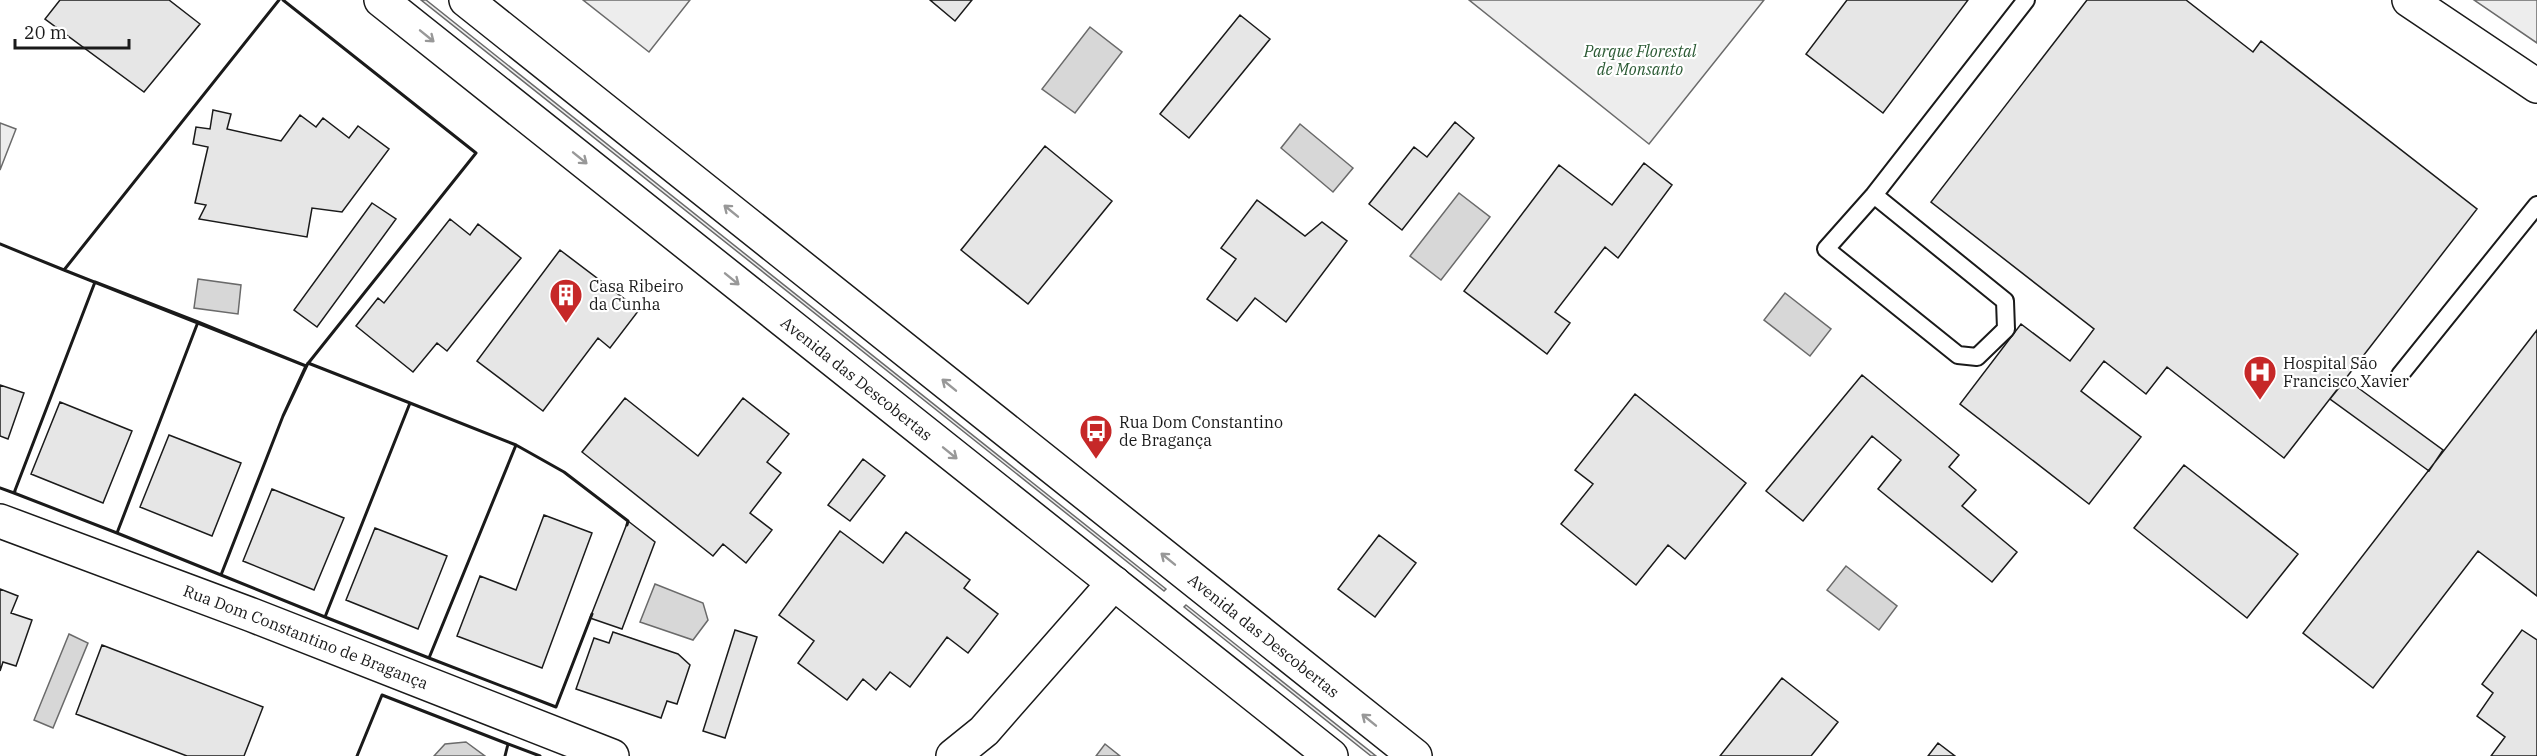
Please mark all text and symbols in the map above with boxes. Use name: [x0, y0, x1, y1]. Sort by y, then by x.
scale bar: [15, 12, 129, 50]
text: 20 m: [24, 21, 67, 44]
one-way arrow: [419, 30, 435, 43]
park label: Parque Florestal de Monsanto: [1583, 41, 1697, 79]
one-way arrow: [571, 151, 587, 164]
one-way arrow: [723, 205, 739, 218]
one-way arrow: [724, 273, 740, 286]
place label: Casa Ribeiro da Cunha: [589, 276, 683, 314]
building icon: Casa Ribeiro da Cunha: [548, 277, 584, 324]
street label: Avenida das Descobertas: [777, 312, 936, 445]
place label: Hospital São Francisco Xavier: [2283, 353, 2409, 391]
hospital icon: Hospital São Francisco Xavier: [2242, 354, 2278, 401]
one-way arrow: [942, 378, 958, 391]
place label: Rua Dom Constantino de Bragança: [1119, 412, 1283, 450]
bus stop icon: Rua Dom Constantino de Bragança: [1078, 413, 1114, 460]
one-way arrow: [942, 447, 958, 460]
one-way arrow: [1160, 552, 1176, 565]
street label: Avenida das Descobertas: [1184, 569, 1343, 702]
street label: Rua Dom Constantino de Bragança: [181, 580, 431, 693]
one-way arrow: [1362, 713, 1378, 726]

